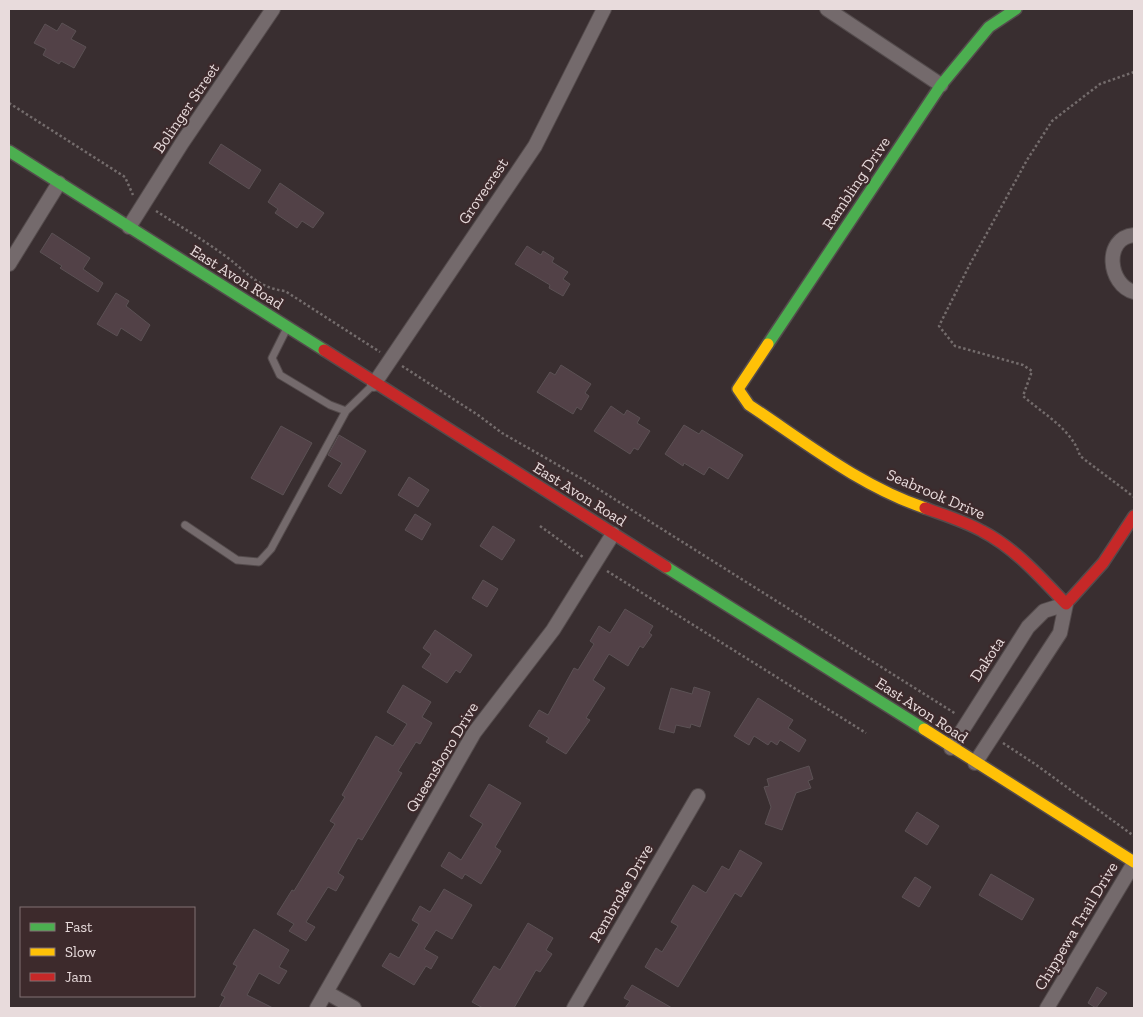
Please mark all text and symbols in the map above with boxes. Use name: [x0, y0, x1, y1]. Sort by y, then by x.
street label: Bolinger Street: [149, 59, 223, 157]
street label: Rambling Drive: [818, 133, 894, 233]
street label: Grovecrest: [454, 154, 512, 228]
street label: East Avon Road: [187, 241, 287, 313]
street label: East Avon Road: [530, 458, 630, 530]
street label: Seabrook Drive: [884, 465, 988, 523]
street label: Dakota: [966, 633, 1008, 685]
street label: East Avon Road: [872, 673, 972, 747]
street label: Queensboro Drive: [402, 699, 482, 815]
street label: Pembroke Drive: [585, 840, 657, 946]
street label: Chippewa Trail Drive: [1030, 858, 1122, 994]
legend: [20, 907, 195, 997]
text: Fast: [65, 918, 93, 936]
text: Slow: [65, 943, 97, 961]
text: Jam: [65, 968, 92, 986]

